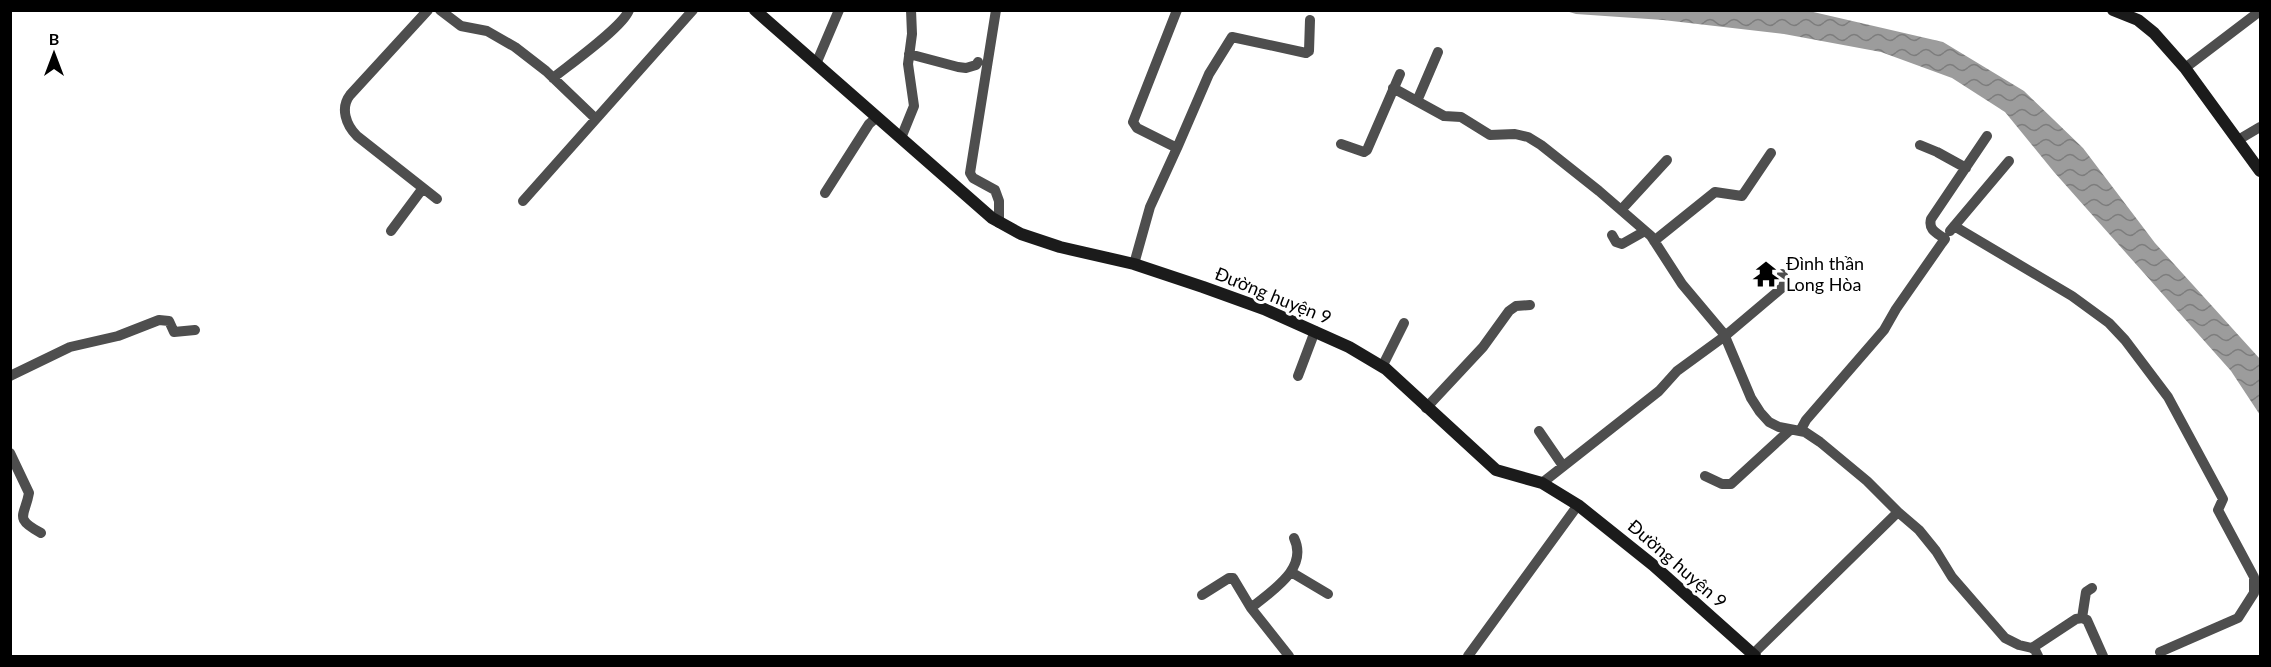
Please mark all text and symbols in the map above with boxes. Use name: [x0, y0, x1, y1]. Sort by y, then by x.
north arrow: [24, 24, 84, 84]
text: B: [49, 29, 59, 48]
place label: Đình thần Long Hòa: [1786, 252, 1864, 295]
temple icon: Đình thần Long Hòa: [1751, 259, 1781, 289]
street label: Đường huyện 9: [1212, 262, 1335, 328]
street label: Đường huyện 9: [1624, 514, 1732, 612]

